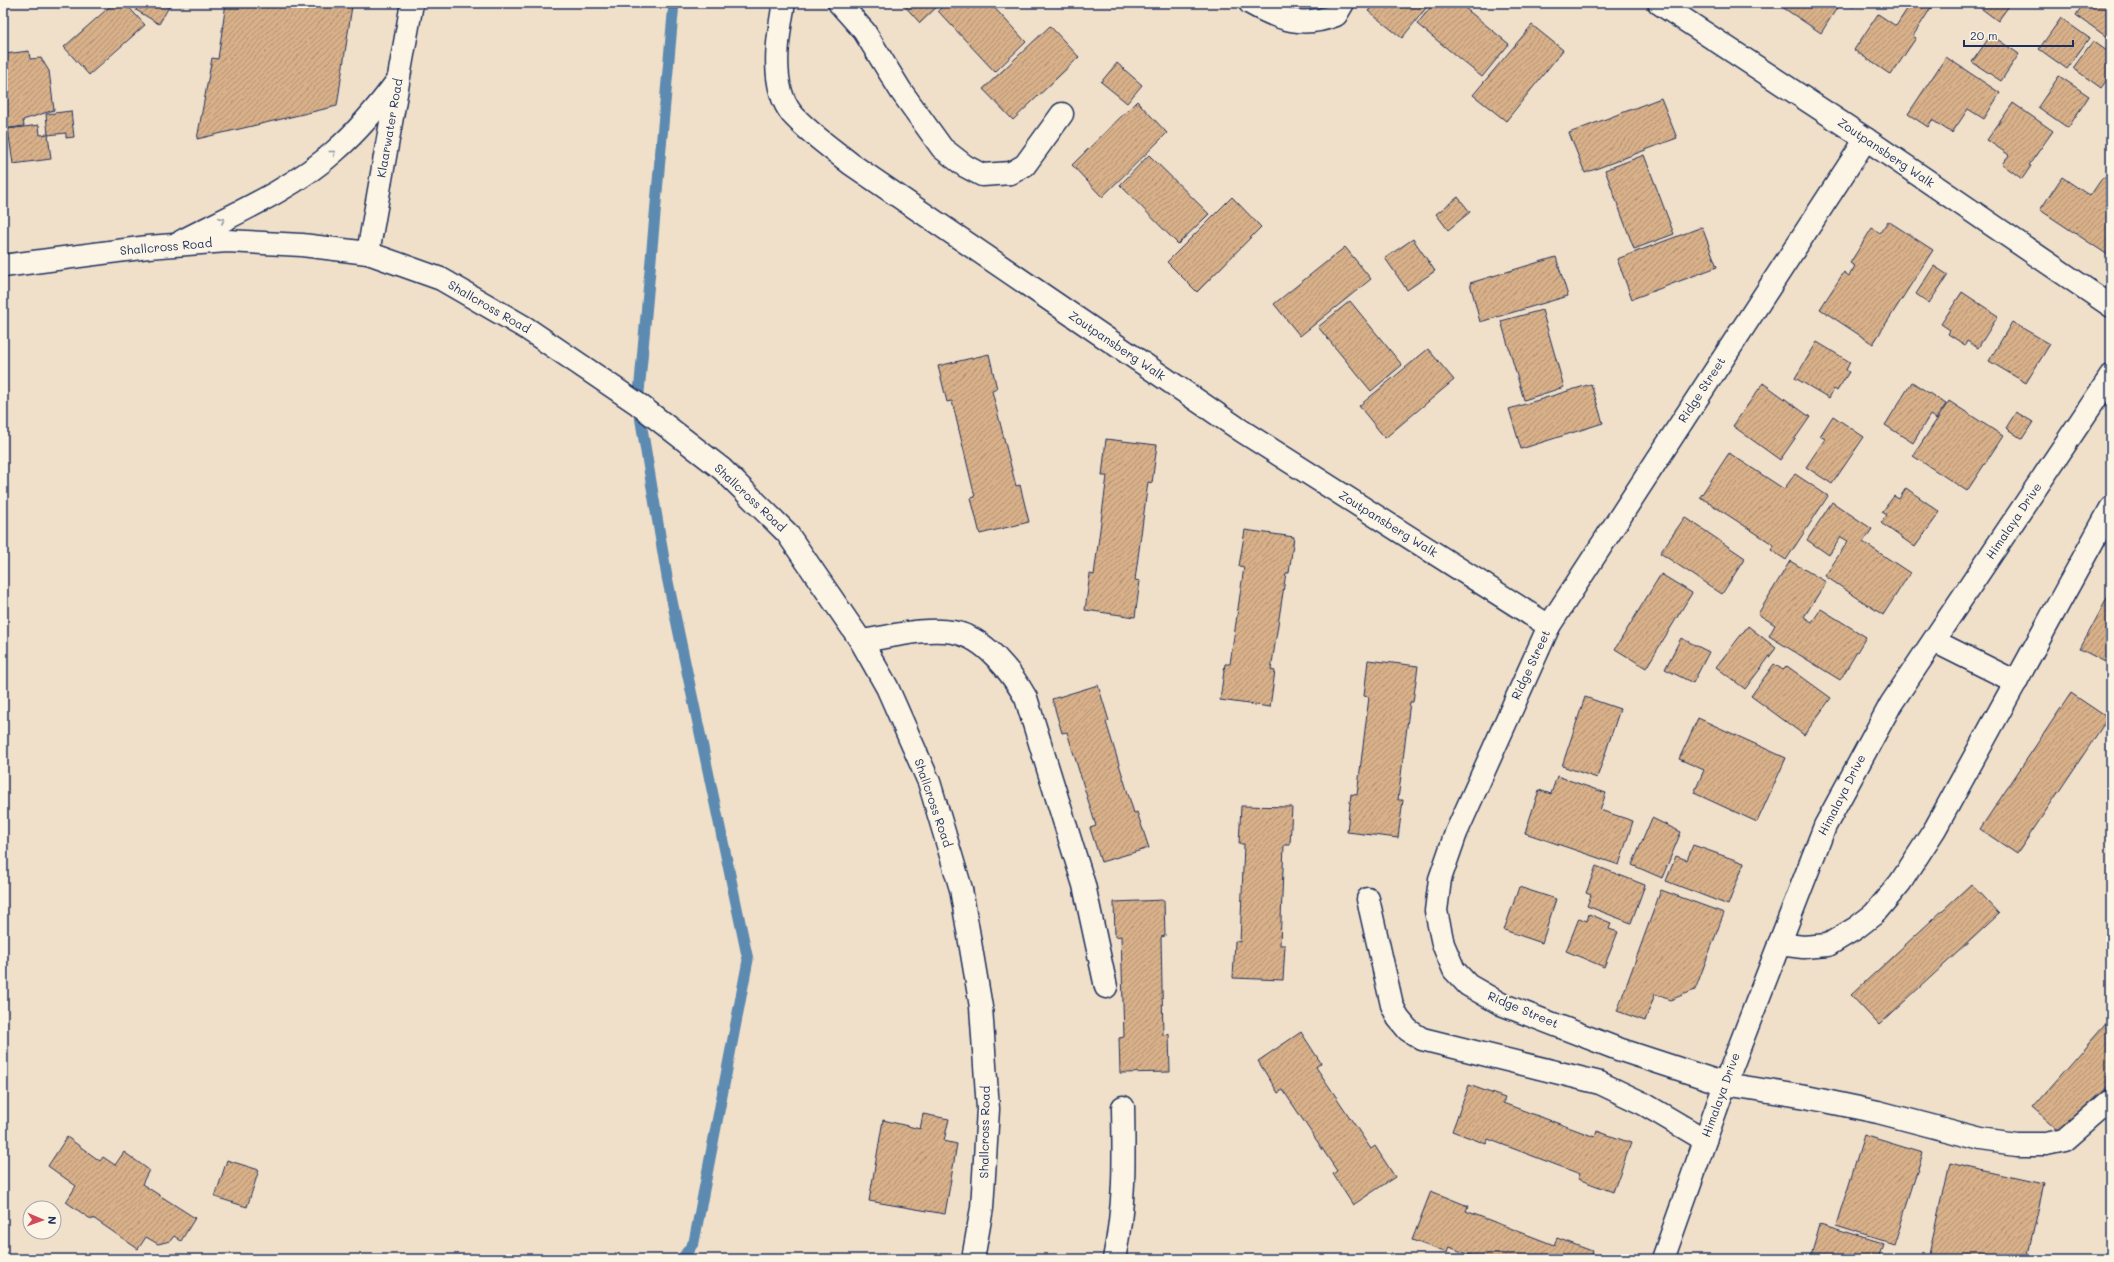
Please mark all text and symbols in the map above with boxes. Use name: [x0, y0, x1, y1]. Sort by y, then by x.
scale bar: [1964, 22, 2073, 48]
text: 20 m: [1970, 27, 1998, 43]
street label: Klaarwater Road: [372, 77, 406, 179]
street label: Zoutpansberg Walk: [1835, 114, 1938, 191]
one-way arrow: [328, 151, 335, 158]
one-way arrow: [218, 217, 225, 225]
street label: Shallcross Road: [119, 234, 213, 258]
street label: Shallcross Road: [445, 276, 534, 336]
street label: Zoutpansberg Walk: [1066, 307, 1169, 384]
street label: Ridge Street: [1674, 353, 1728, 425]
street label: Shallcross Road: [711, 460, 790, 535]
street label: Himalaya Drive: [1982, 479, 2045, 562]
street label: Zoutpansberg Walk: [1336, 486, 1441, 560]
street label: Ridge Street: [1507, 627, 1553, 702]
street label: Himalaya Drive: [1814, 751, 1868, 838]
street label: Shallcross Road: [911, 756, 957, 849]
street label: Ridge Street: [1486, 987, 1561, 1031]
street label: Himalaya Drive: [1697, 1050, 1743, 1139]
street label: Shallcross Road: [975, 1085, 993, 1178]
north arrow: [22, 1200, 62, 1240]
text: N: [45, 1216, 60, 1225]

